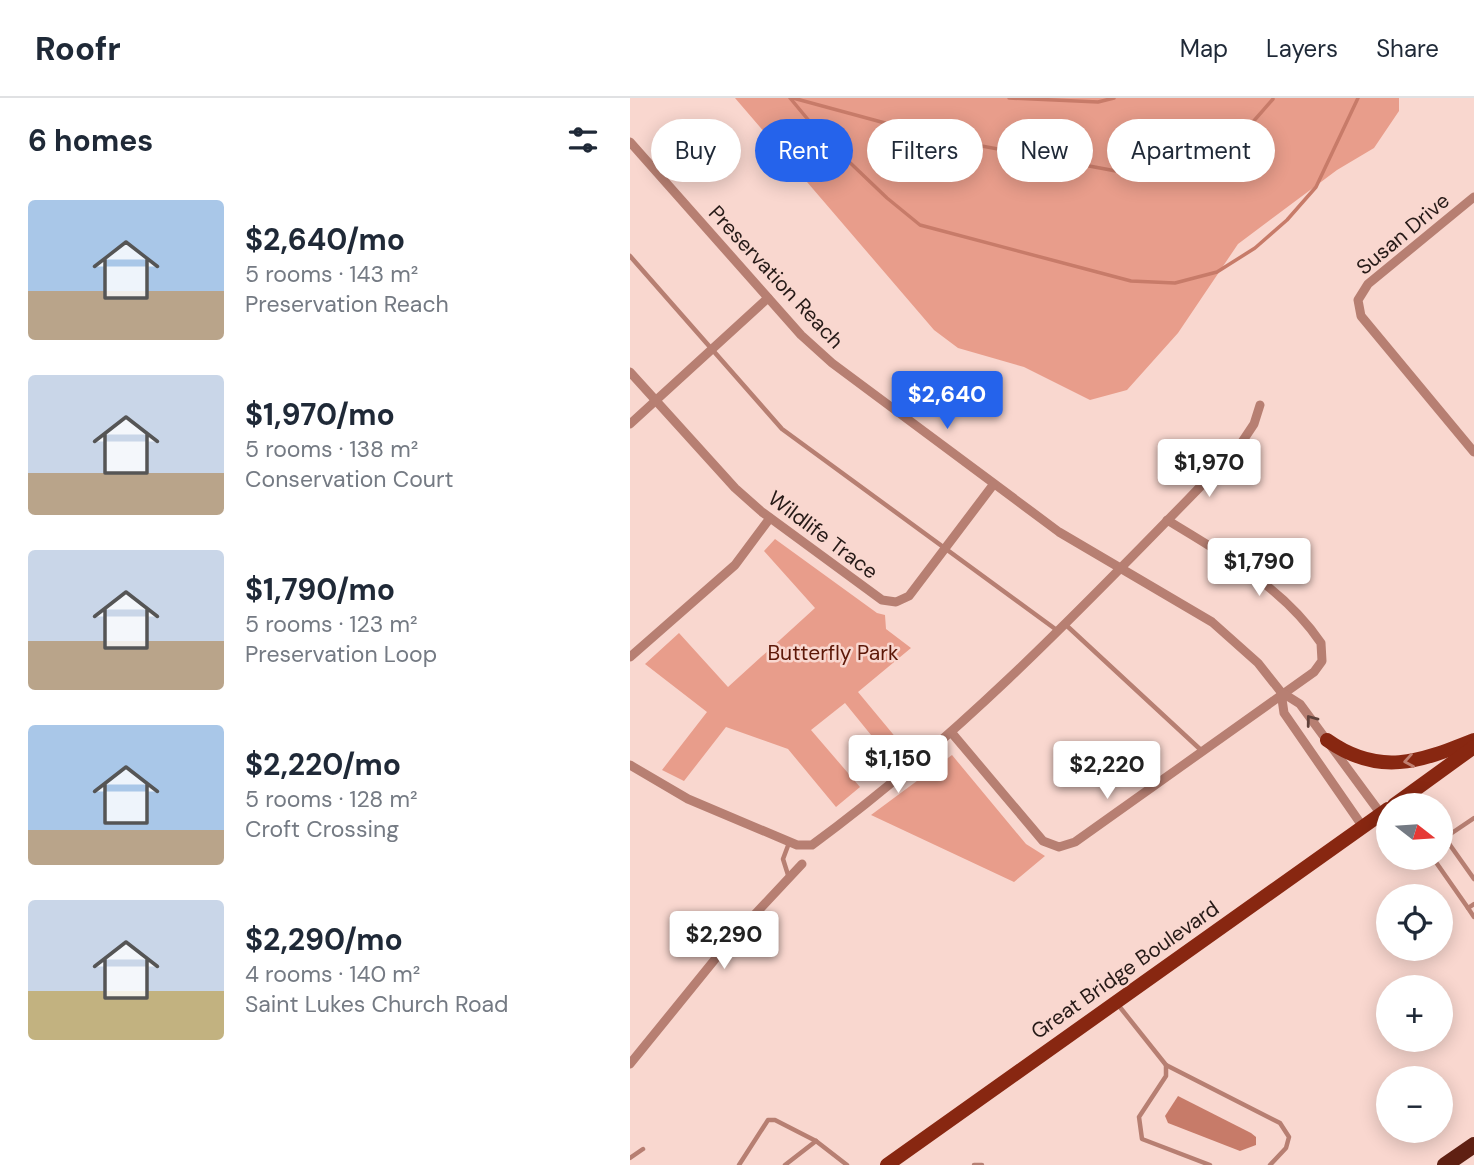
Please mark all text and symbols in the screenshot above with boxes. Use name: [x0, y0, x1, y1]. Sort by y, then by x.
text: Roofr: [35, 27, 121, 70]
text: Map: [1180, 33, 1228, 64]
text: Layers: [1266, 33, 1338, 64]
text: Share: [1376, 33, 1439, 64]
chip: Buy: [651, 119, 741, 182]
chip: Rent: [755, 119, 853, 182]
chip: Filters: [867, 119, 983, 182]
chip: New: [997, 119, 1093, 182]
chip: Apartment: [1107, 119, 1275, 182]
text: 6 homes: [28, 121, 153, 160]
icon: filters: [564, 121, 602, 159]
street label: Susan Drive: [1351, 187, 1456, 281]
street label: Preservation Reach: [702, 199, 850, 355]
text: $2,640/mo: [245, 220, 405, 259]
icon: home: [84, 228, 168, 312]
text: 5 rooms · 143 m²: [245, 259, 418, 289]
text: Preservation Reach: [245, 289, 449, 319]
pin: $2,640: [890, 372, 1004, 431]
text: $2,640: [908, 379, 986, 409]
text: $1,970/mo: [245, 395, 395, 434]
icon: home: [84, 403, 168, 487]
text: 5 rooms · 138 m²: [245, 434, 418, 464]
pin: $1,970: [1152, 440, 1266, 499]
text: $1,970: [1174, 447, 1244, 477]
text: Conservation Court: [245, 464, 454, 494]
street label: Wildlife Trace: [762, 484, 884, 586]
pin: $1,790: [1202, 538, 1316, 598]
text: $1,790: [1224, 546, 1294, 576]
text: $1,790/mo: [245, 570, 395, 609]
icon: home: [84, 578, 168, 662]
text: 5 rooms · 123 m²: [245, 609, 418, 639]
text: Preservation Loop: [245, 639, 437, 669]
park label: Butterfly Park: [767, 639, 899, 667]
one-way arrow: [1307, 715, 1320, 728]
pin: $1,150: [841, 736, 955, 795]
pin: $2,220: [1050, 742, 1164, 801]
text: $1,150: [865, 743, 931, 773]
text: $2,220/mo: [245, 745, 401, 784]
text: $2,220: [1069, 749, 1145, 779]
icon: home: [84, 753, 168, 837]
one-way arrow: [1404, 753, 1415, 768]
text: 5 rooms · 128 m²: [245, 784, 418, 814]
north arrow: [1376, 793, 1452, 870]
map controls: [1376, 793, 1453, 1143]
text: Croft Crossing: [245, 814, 399, 844]
button: locate: [1376, 884, 1453, 961]
street label: Great Bridge Boulevard: [1025, 894, 1225, 1046]
pin: $2,290: [667, 912, 781, 971]
text: $2,290: [686, 919, 762, 949]
text: $2,290/mo: [245, 920, 403, 959]
icon: home: [84, 928, 168, 1012]
text: 4 rooms · 140 m²: [245, 959, 420, 989]
button: +: [1376, 975, 1453, 1052]
text: Saint Lukes Church Road: [245, 989, 509, 1019]
button: −: [1376, 1066, 1453, 1143]

